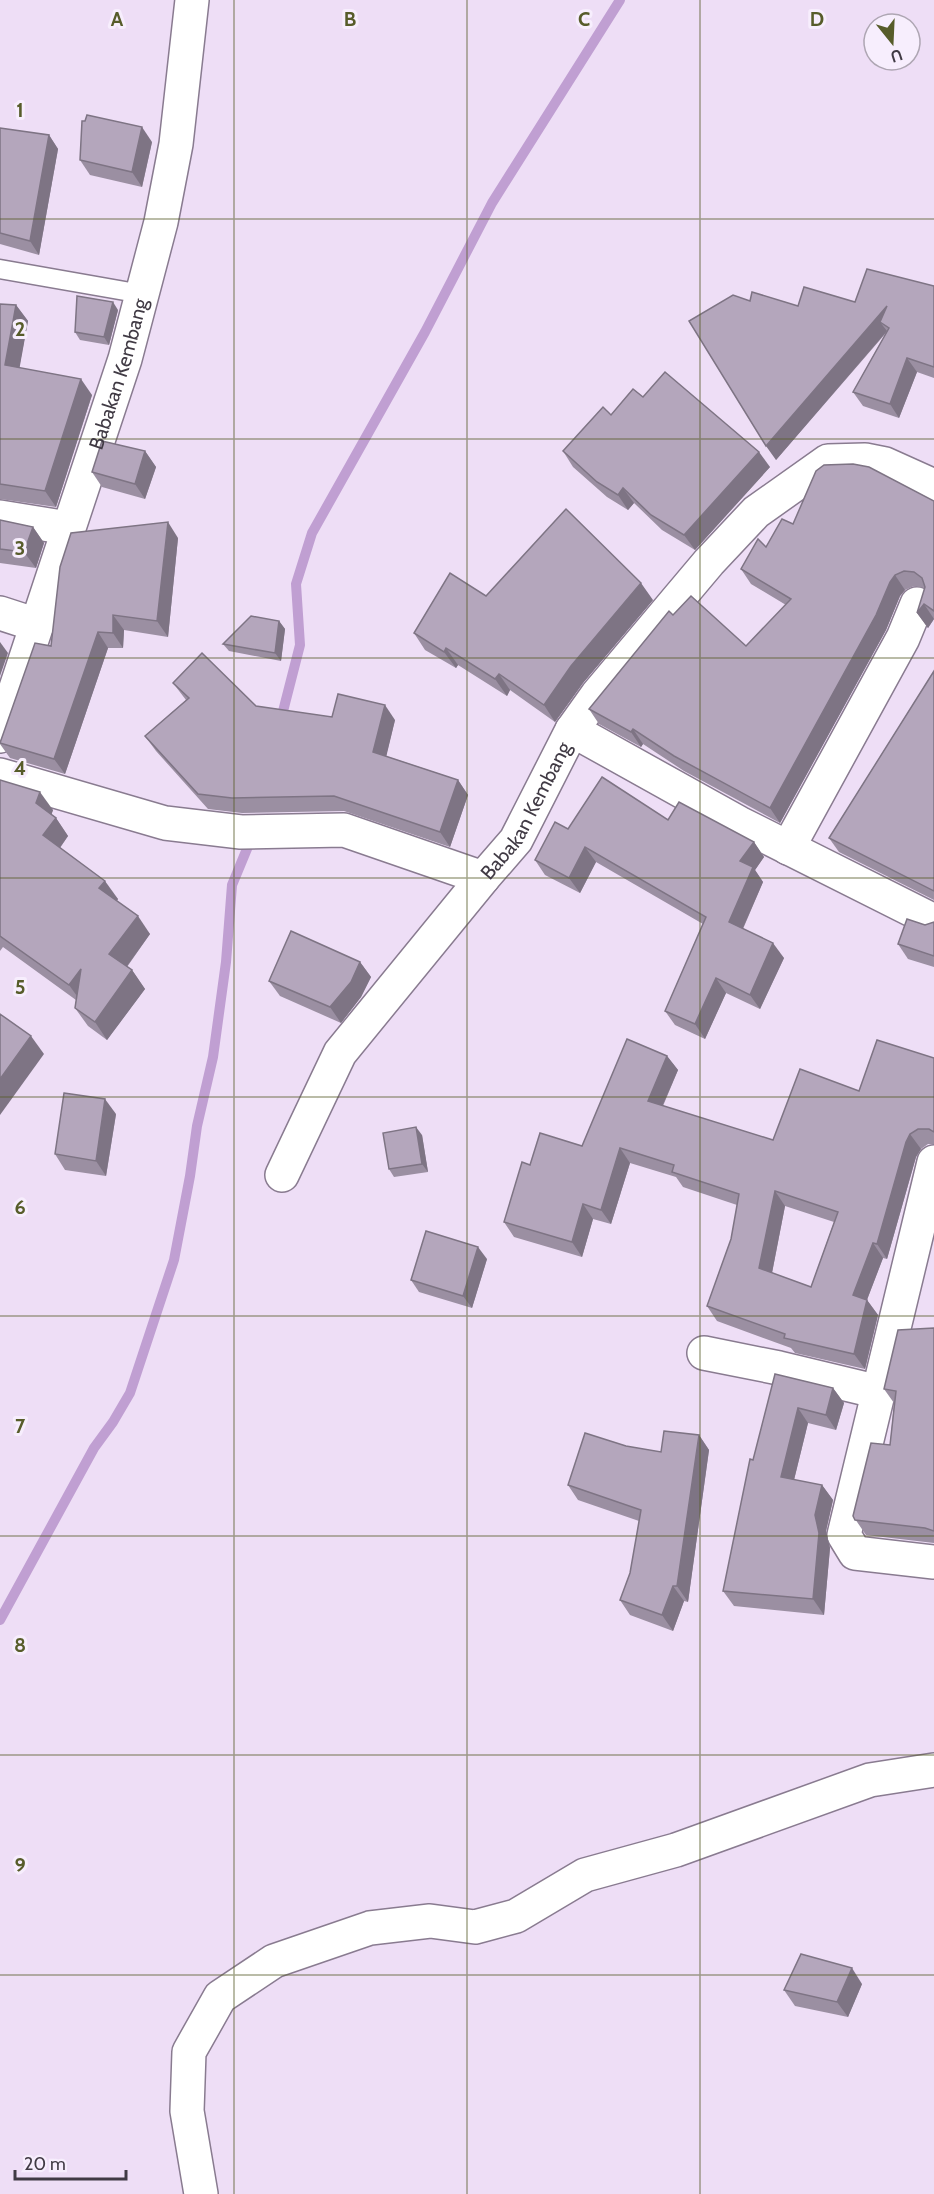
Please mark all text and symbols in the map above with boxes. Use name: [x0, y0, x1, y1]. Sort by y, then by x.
text: A: [111, 7, 124, 31]
text: B: [344, 7, 356, 31]
text: C: [578, 7, 590, 31]
text: D: [810, 7, 824, 31]
north arrow: [862, 12, 922, 72]
text: U: [888, 45, 905, 67]
text: 1: [16, 98, 24, 122]
street label: Babakan Kembang: [84, 295, 153, 453]
text: 2: [15, 317, 25, 341]
text: 3: [15, 536, 25, 560]
street label: Babakan Kembang: [475, 737, 576, 884]
text: 4: [14, 756, 26, 780]
text: 5: [15, 975, 25, 999]
text: 6: [14, 1195, 26, 1219]
text: 7: [15, 1414, 26, 1438]
text: 8: [14, 1633, 26, 1657]
text: 9: [14, 1853, 26, 1877]
scale bar: [15, 2143, 126, 2181]
text: 20 m: [24, 2153, 66, 2175]

